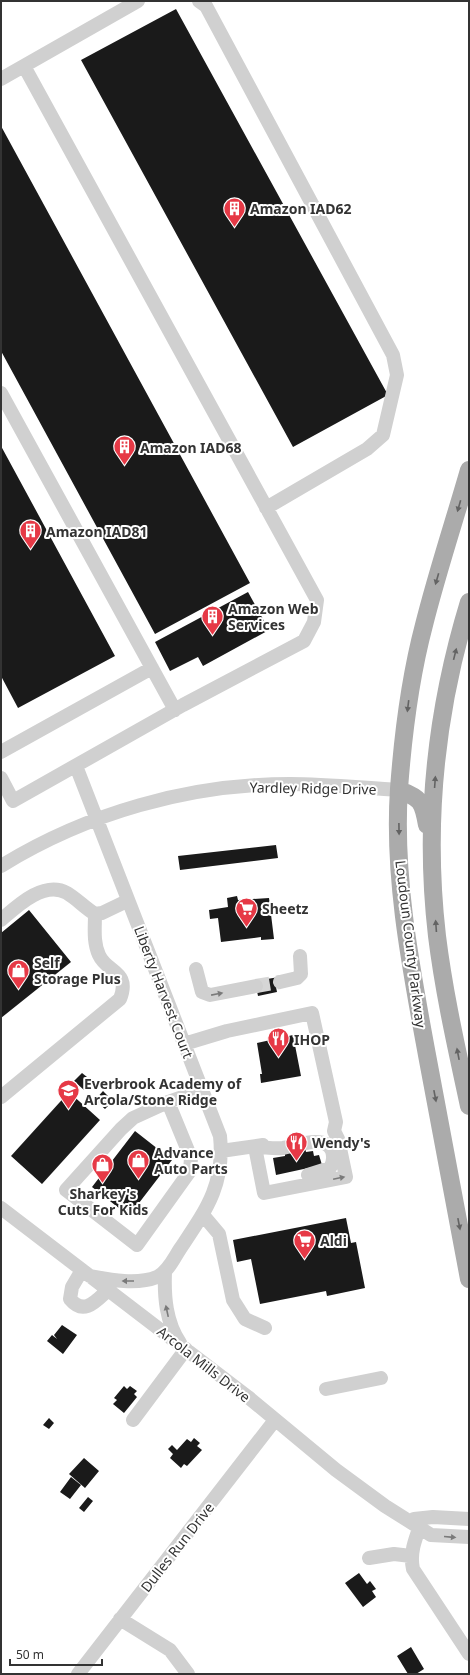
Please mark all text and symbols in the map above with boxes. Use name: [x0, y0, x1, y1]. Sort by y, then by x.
building icon: Amazon IAD62: [222, 195, 248, 228]
place label: Amazon IAD62: [250, 199, 352, 218]
building icon: Amazon IAD68: [112, 434, 138, 467]
place label: Amazon IAD68: [140, 438, 242, 457]
one-way arrow: [456, 500, 462, 512]
building icon: Amazon IAD81: [17, 518, 43, 551]
place label: Amazon IAD81: [46, 522, 148, 541]
one-way arrow: [434, 573, 440, 585]
place label: Amazon Web Services: [228, 599, 319, 634]
building icon: Amazon Web Services: [199, 603, 225, 636]
one-way arrow: [452, 648, 458, 660]
one-way arrow: [405, 700, 411, 712]
one-way arrow: [431, 776, 438, 788]
street label: Yardley Ridge Drive: [249, 777, 377, 799]
one-way arrow: [396, 823, 402, 836]
street label: Loudoun County Parkway: [391, 859, 431, 1030]
supermarket icon: Sheetz: [233, 895, 259, 928]
place label: Sheetz: [262, 899, 309, 918]
one-way arrow: [433, 920, 440, 932]
street label: Liberty Harvest Court: [130, 923, 198, 1061]
place label: Self Storage Plus: [34, 953, 121, 988]
shop icon: Self Storage Plus: [5, 957, 31, 990]
one-way arrow: [211, 991, 223, 997]
restaurant icon: IHOP: [266, 1026, 292, 1059]
place label: IHOP: [294, 1030, 330, 1049]
one-way arrow: [455, 1048, 461, 1060]
place label: Everbrook Academy of Arcola/Stone Ridge: [84, 1074, 243, 1109]
school or university icon: Everbrook Academy of Arcola/Stone Ridge: [55, 1078, 81, 1111]
one-way arrow: [432, 1090, 438, 1102]
restaurant icon: Wendy's: [284, 1129, 310, 1162]
place label: Wendy's: [312, 1133, 370, 1152]
place label: Advance Auto Parts: [154, 1143, 228, 1178]
shop icon: Advance Auto Parts: [126, 1147, 152, 1180]
shop icon: Sharkey's Cuts For Kids: [90, 1152, 116, 1185]
one-way arrow: [332, 1175, 345, 1181]
place label: Sharkey's Cuts For Kids: [58, 1184, 148, 1219]
one-way arrow: [456, 1218, 462, 1230]
supermarket icon: Aldi: [292, 1227, 318, 1260]
place label: Aldi: [320, 1231, 347, 1250]
one-way arrow: [121, 1278, 134, 1284]
one-way arrow: [164, 1304, 170, 1317]
street label: Arcola Mills Drive: [154, 1322, 255, 1406]
street label: Dulles Run Drive: [136, 1498, 218, 1596]
one-way arrow: [444, 1534, 456, 1540]
scale bar: [10, 1641, 102, 1667]
text: 50 m: [16, 1646, 44, 1663]

